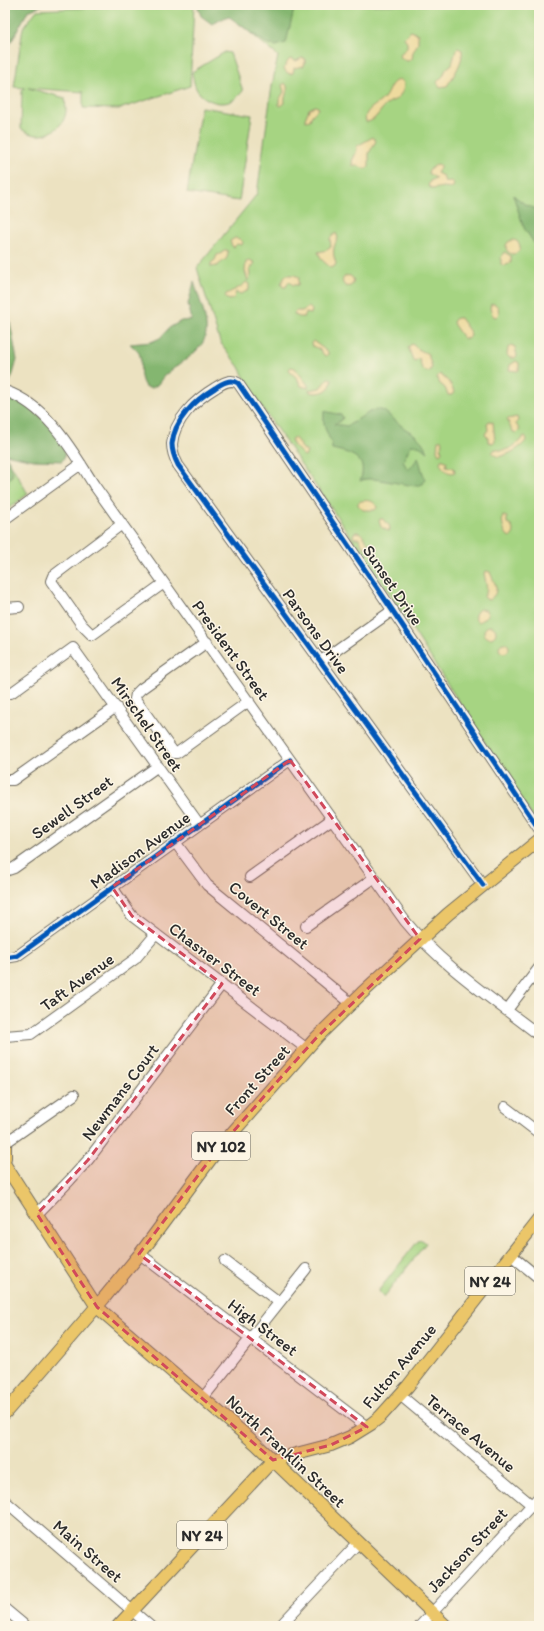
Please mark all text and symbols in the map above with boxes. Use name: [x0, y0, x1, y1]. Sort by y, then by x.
street label: Sunset Drive: [359, 541, 427, 629]
street label: Parsons Drive: [279, 585, 353, 677]
street label: President Street: [188, 596, 274, 705]
street label: Mirschel Street: [107, 673, 187, 776]
street label: Sewell Street: [27, 771, 117, 843]
street label: Madison Avenue: [86, 807, 194, 893]
street label: Covert Street: [225, 877, 313, 953]
street label: Chasner Street: [165, 918, 265, 1000]
street label: Taft Avenue: [36, 949, 118, 1015]
street label: Newmans Court: [77, 1040, 163, 1144]
street label: Front Street: [220, 1041, 294, 1119]
road number: NY 102: [192, 1132, 250, 1160]
road number: NY 24: [465, 1267, 515, 1295]
street label: High Street: [224, 1294, 303, 1360]
street label: Fulton Avenue: [358, 1320, 440, 1412]
street label: Terrace Avenue: [422, 1390, 520, 1476]
street label: North Franklin Street: [222, 1391, 350, 1512]
street label: Jackson Street: [423, 1503, 511, 1597]
street label: Main Street: [49, 1515, 127, 1587]
road number: NY 24: [177, 1521, 227, 1549]

